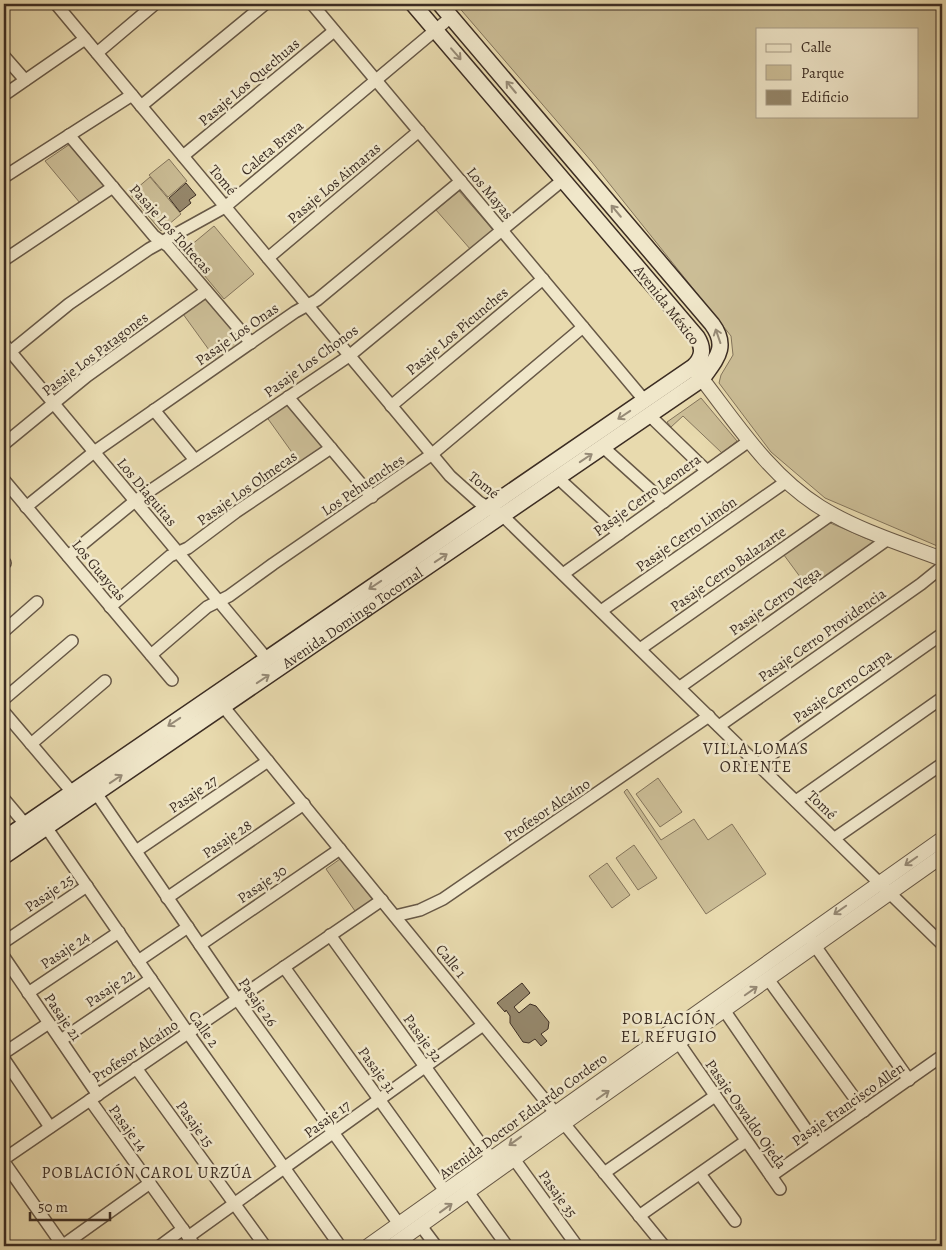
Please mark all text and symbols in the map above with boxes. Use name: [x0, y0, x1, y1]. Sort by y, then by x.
legend: [756, 28, 918, 118]
street label: Pasaje Los Quechuas: [194, 34, 304, 130]
text: Calle: [801, 37, 832, 57]
one-way arrow: [450, 47, 461, 60]
text: Parque: [801, 63, 844, 83]
one-way arrow: [505, 81, 516, 94]
text: Edificio: [801, 87, 849, 107]
street label: Caleta Brava: [236, 116, 308, 180]
street label: Pasaje Los Aimaras: [283, 138, 385, 228]
street label: Tomé: [204, 161, 242, 200]
street label: Los Mayas: [462, 163, 518, 223]
street label: Pasaje Los Toltecas: [125, 180, 217, 278]
one-way arrow: [610, 204, 622, 217]
street label: Avenida México: [629, 260, 704, 349]
street label: Pasaje Los Picunches: [402, 282, 512, 380]
street label: Pasaje Los Onas: [191, 298, 283, 370]
street label: Pasaje Los Patagones: [38, 307, 152, 401]
street label: Pasaje Los Chonos: [260, 320, 362, 402]
one-way arrow: [713, 329, 722, 344]
one-way arrow: [617, 410, 631, 420]
street label: Pasaje Los Olmecas: [193, 446, 301, 530]
street label: Pasaje Cerro Leonera: [589, 449, 705, 541]
street label: Los Pehuenches: [317, 450, 409, 520]
one-way arrow: [579, 453, 593, 463]
street label: Los Diaguitas: [112, 454, 182, 530]
street label: Tomé: [464, 467, 504, 504]
street label: Pasaje Cerro Limón: [632, 492, 740, 576]
street label: Pasaje Cerro Balazarte: [666, 521, 790, 616]
street label: Los Guaycas: [67, 535, 131, 605]
one-way arrow: [434, 553, 448, 563]
street label: Pasaje Cerro Vega: [725, 562, 825, 640]
street label: Avenida Domingo Tocornal: [277, 563, 427, 674]
one-way arrow: [368, 580, 382, 590]
street label: Pasaje Cerro Providencia: [754, 583, 890, 687]
street label: Pasaje Cerro Carpa: [789, 645, 895, 727]
one-way arrow: [256, 673, 270, 683]
one-way arrow: [167, 717, 181, 728]
district label: VILLA LOMAS ORIENTE: [702, 738, 809, 778]
street label: Pasaje 27: [165, 770, 222, 818]
one-way arrow: [109, 774, 123, 784]
street label: Profesor Alcaíno: [500, 774, 594, 846]
street label: Tomé: [803, 786, 841, 824]
street label: Pasaje 28: [198, 815, 256, 863]
one-way arrow: [904, 856, 918, 866]
street label: Pasaje 30: [233, 860, 291, 908]
street label: Pasaje 25: [21, 869, 77, 917]
one-way arrow: [834, 905, 848, 916]
street label: Pasaje 24: [36, 926, 94, 974]
street label: Calle 1: [431, 940, 471, 982]
street label: Pasaje 22: [81, 964, 139, 1012]
street label: Pasaje 26: [234, 974, 282, 1031]
one-way arrow: [744, 986, 758, 996]
street label: Pasaje 21: [40, 989, 86, 1045]
street label: Calle 2: [184, 1007, 224, 1051]
district label: POBLACIÓN EL REFUGIO: [621, 1008, 717, 1048]
street label: Pasaje 32: [399, 1010, 447, 1066]
street label: Profesor Alcaíno: [88, 1015, 182, 1087]
street label: Pasaje 31: [353, 1043, 401, 1097]
street label: Avenida Doctor Eduardo Cordero: [434, 1048, 611, 1184]
street label: Pasaje Osvaldo Ojeda: [701, 1055, 791, 1173]
street label: Pasaje Francisco Allen: [788, 1058, 908, 1150]
one-way arrow: [596, 1090, 610, 1100]
street label: Pasaje 17: [300, 1095, 355, 1143]
street label: Pasaje 15: [171, 1097, 219, 1151]
street label: Pasaje 14: [104, 1101, 152, 1156]
one-way arrow: [508, 1136, 522, 1146]
district label: POBLACIÓN CAROL URZÚA: [42, 1162, 252, 1184]
street label: Pasaje 35: [534, 1166, 582, 1222]
scale bar: [30, 1190, 110, 1222]
text: 50 m: [38, 1197, 68, 1217]
one-way arrow: [439, 1202, 452, 1213]

